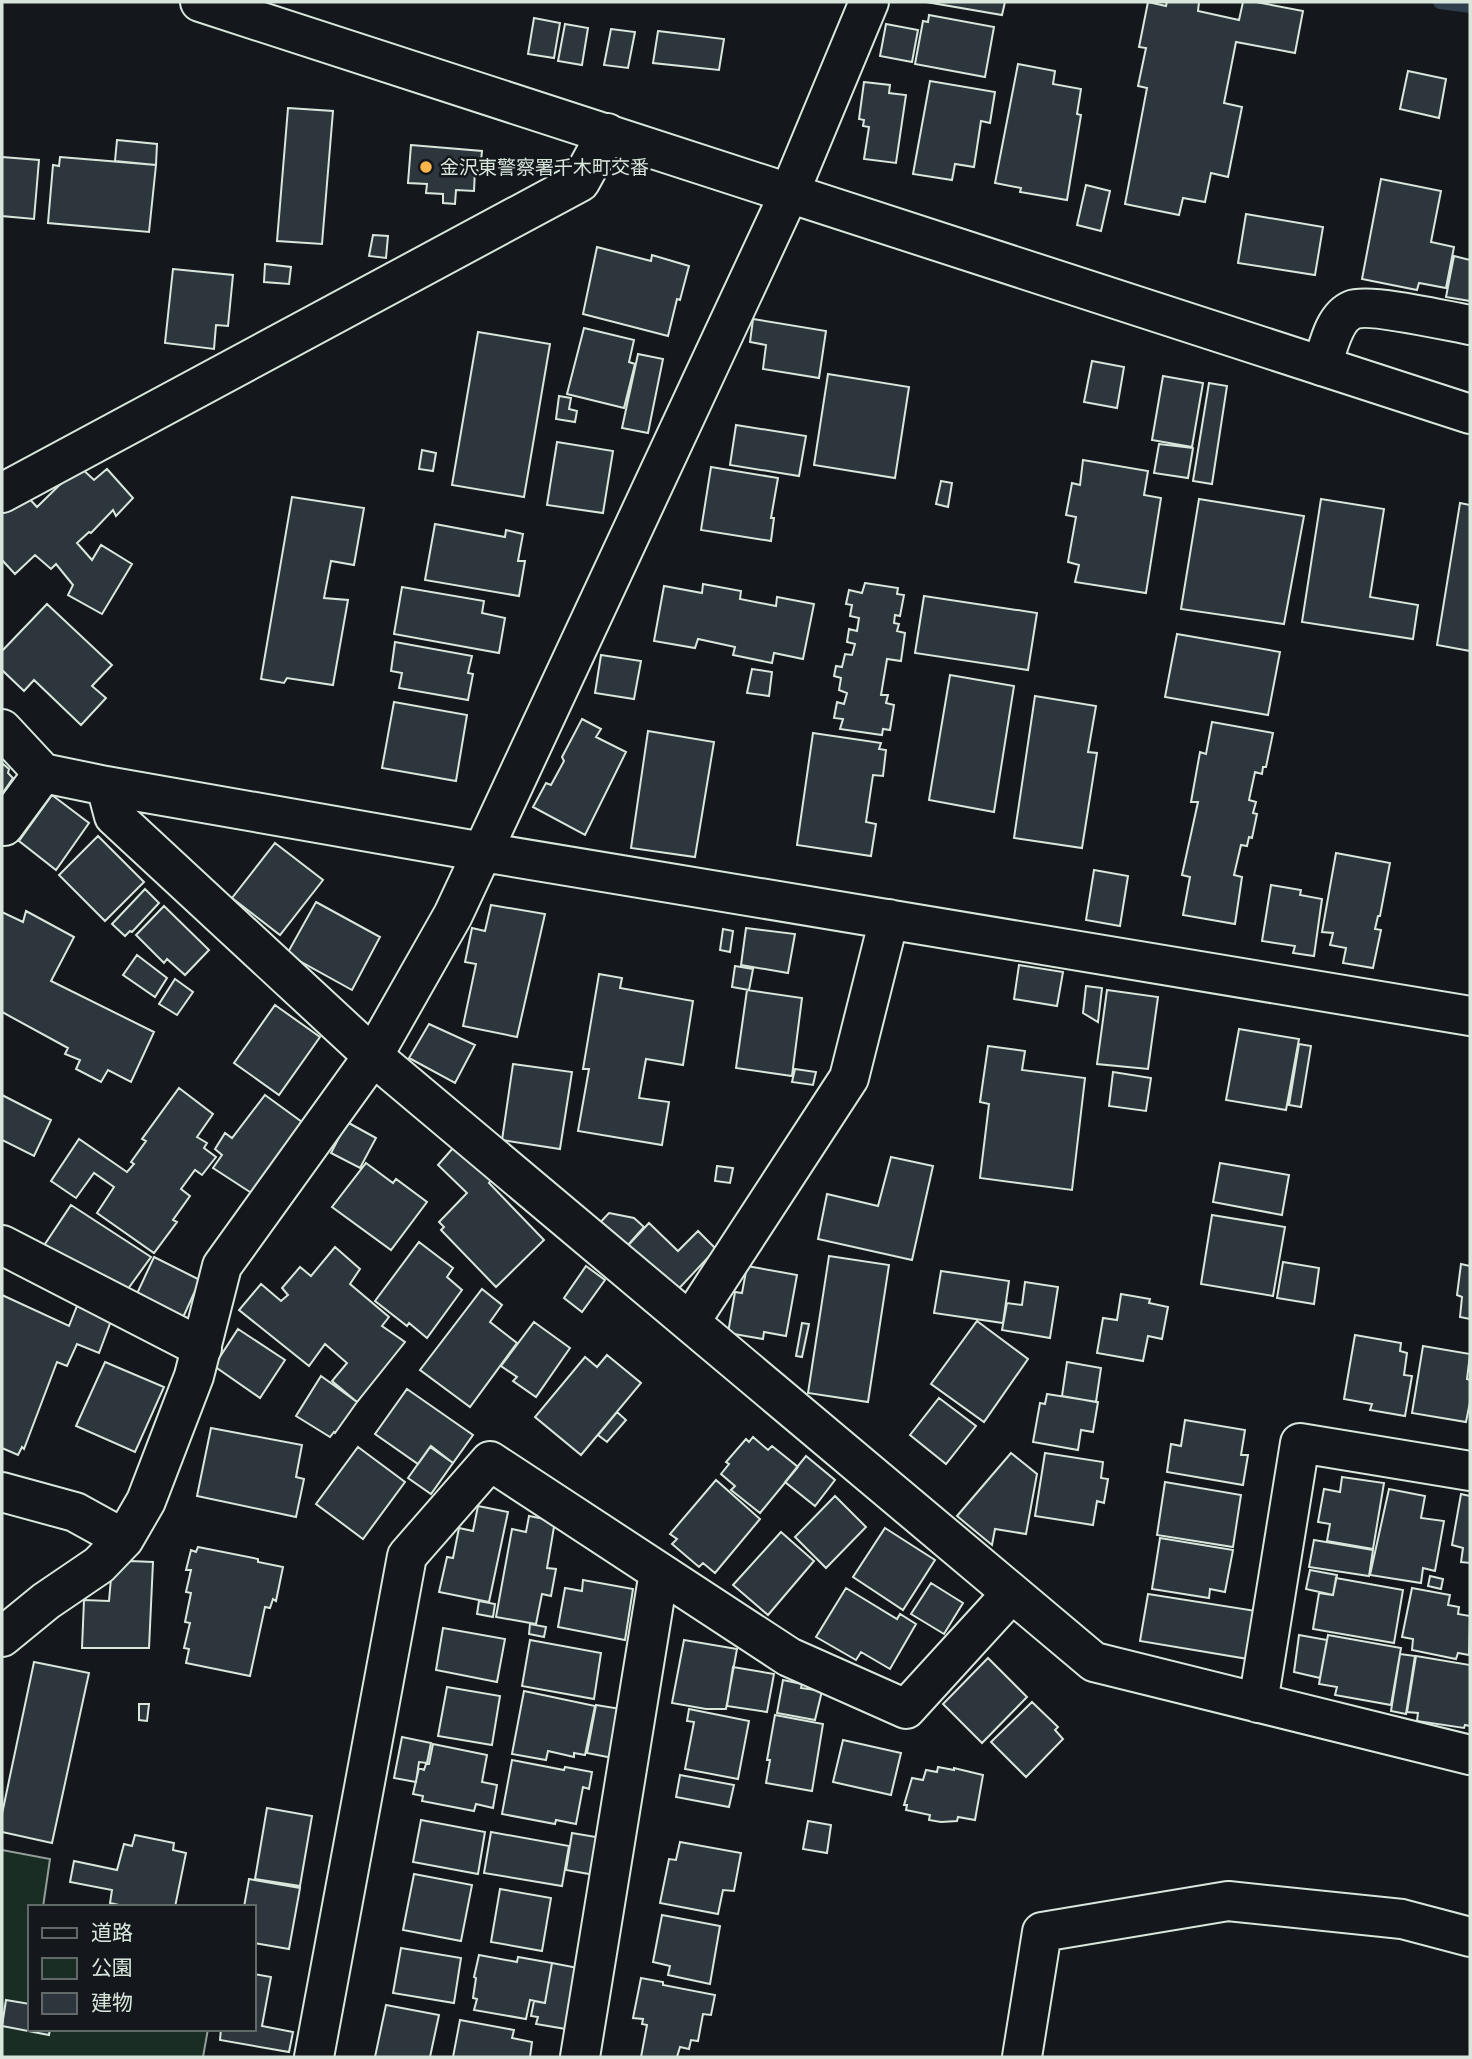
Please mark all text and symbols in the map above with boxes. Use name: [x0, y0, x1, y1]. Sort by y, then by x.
place label: 金沢東警察署千木町交番: [440, 155, 649, 182]
marker: 金沢東警察署千木町交番: [418, 159, 434, 175]
legend: [28, 1905, 256, 2031]
text: 道路: [91, 1918, 133, 1948]
text: 公園: [91, 1953, 133, 1983]
text: 建物: [91, 1988, 133, 2018]

